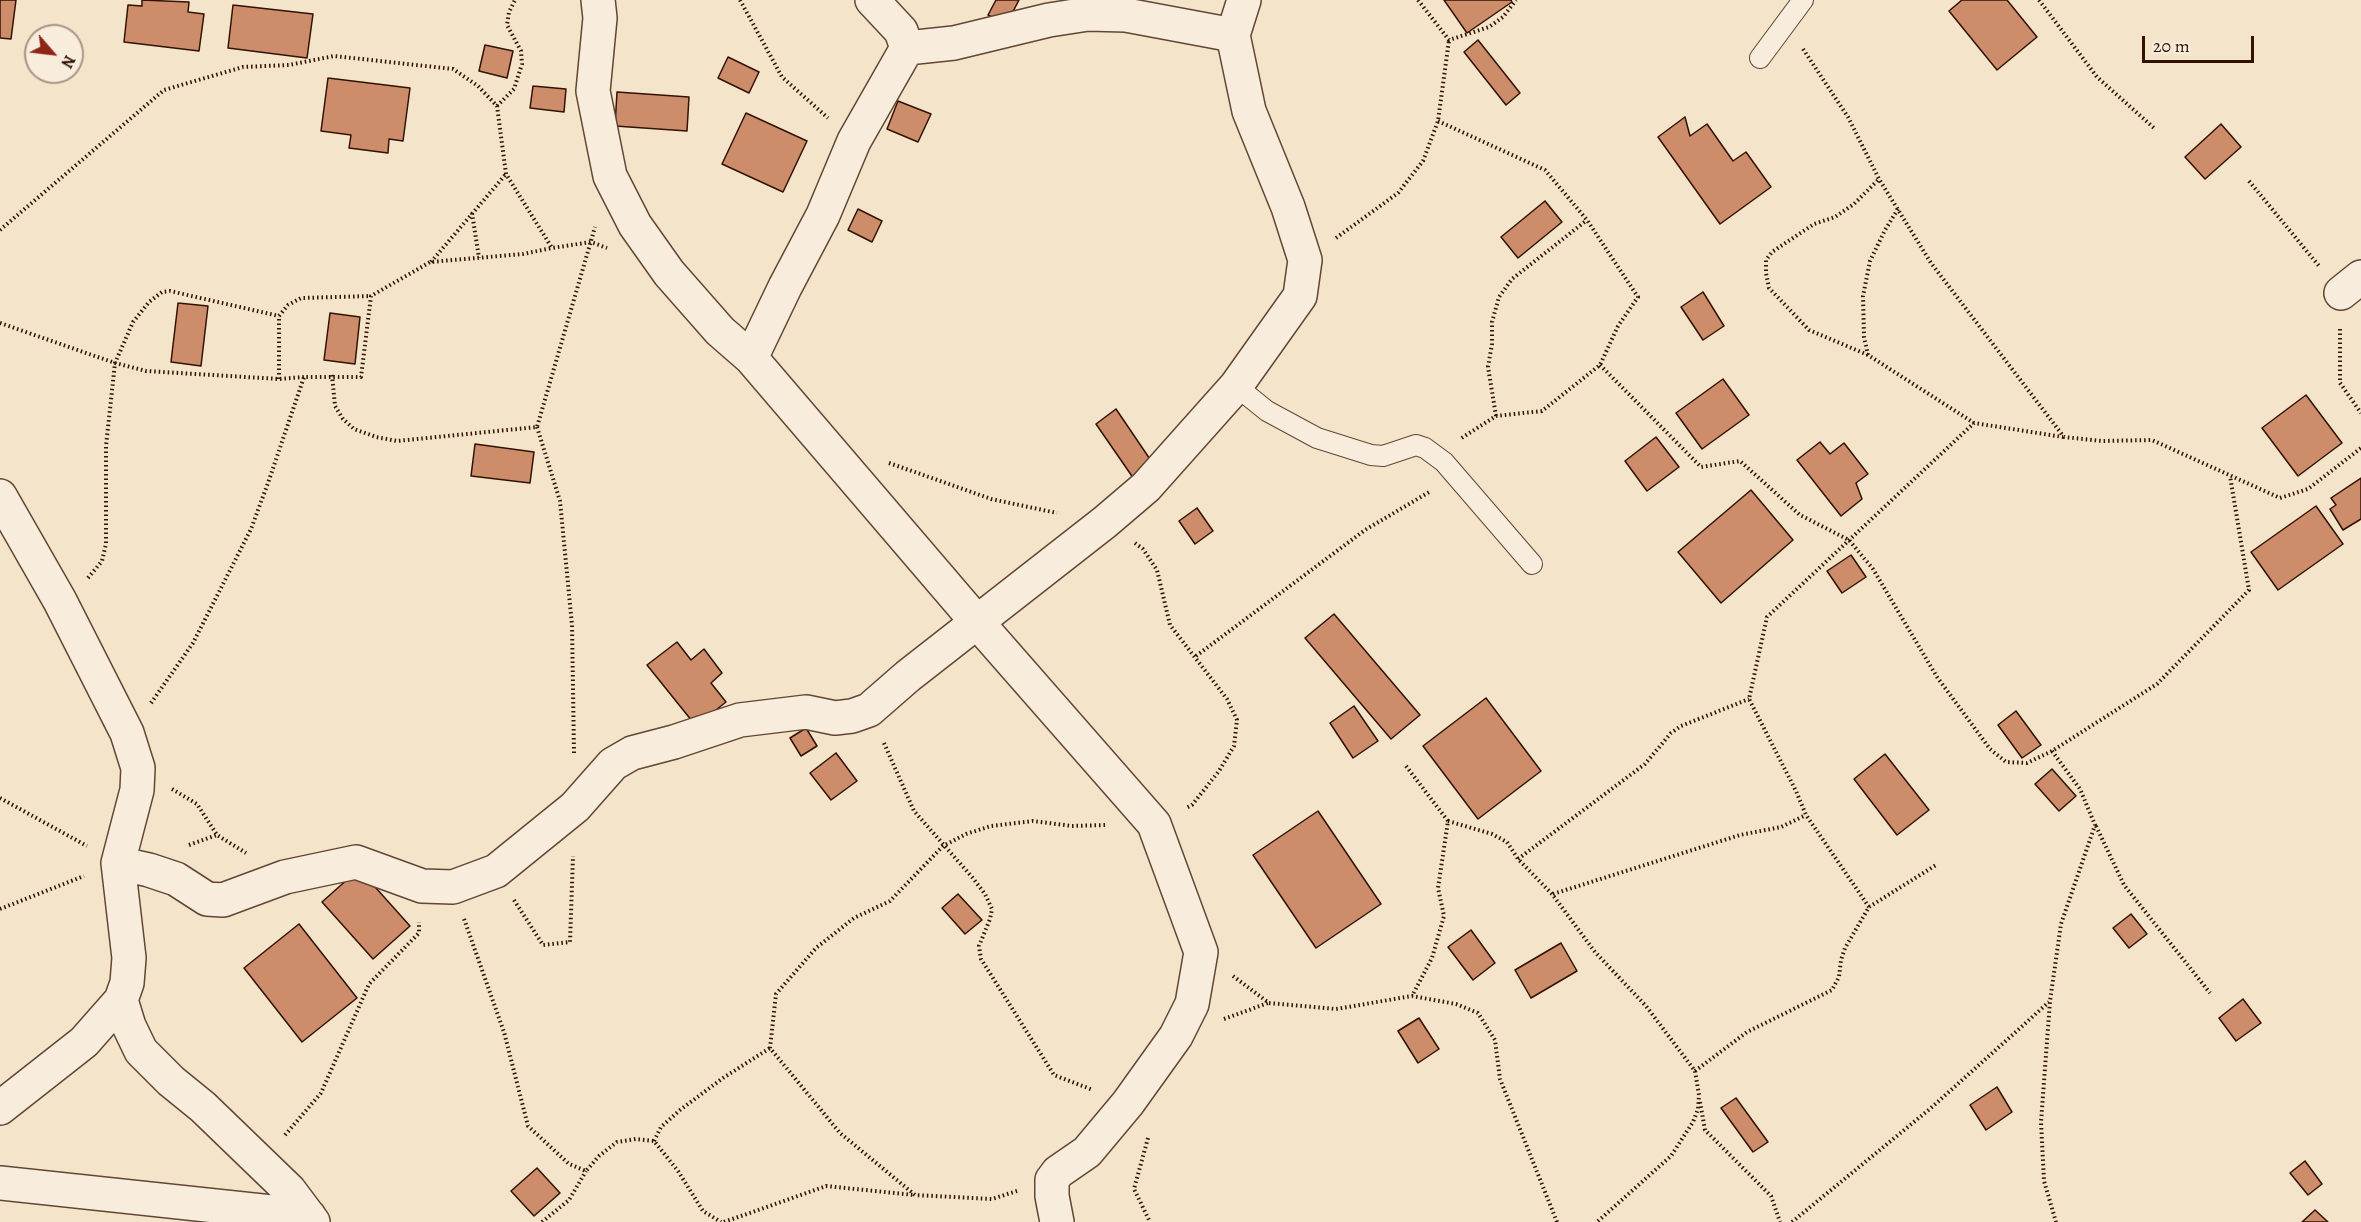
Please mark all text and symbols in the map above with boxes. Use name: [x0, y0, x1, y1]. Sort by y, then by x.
north arrow: [24, 24, 84, 84]
scale bar: [2145, 24, 2258, 62]
text: 20 m: [2153, 34, 2190, 58]
text: N: [56, 51, 81, 72]

